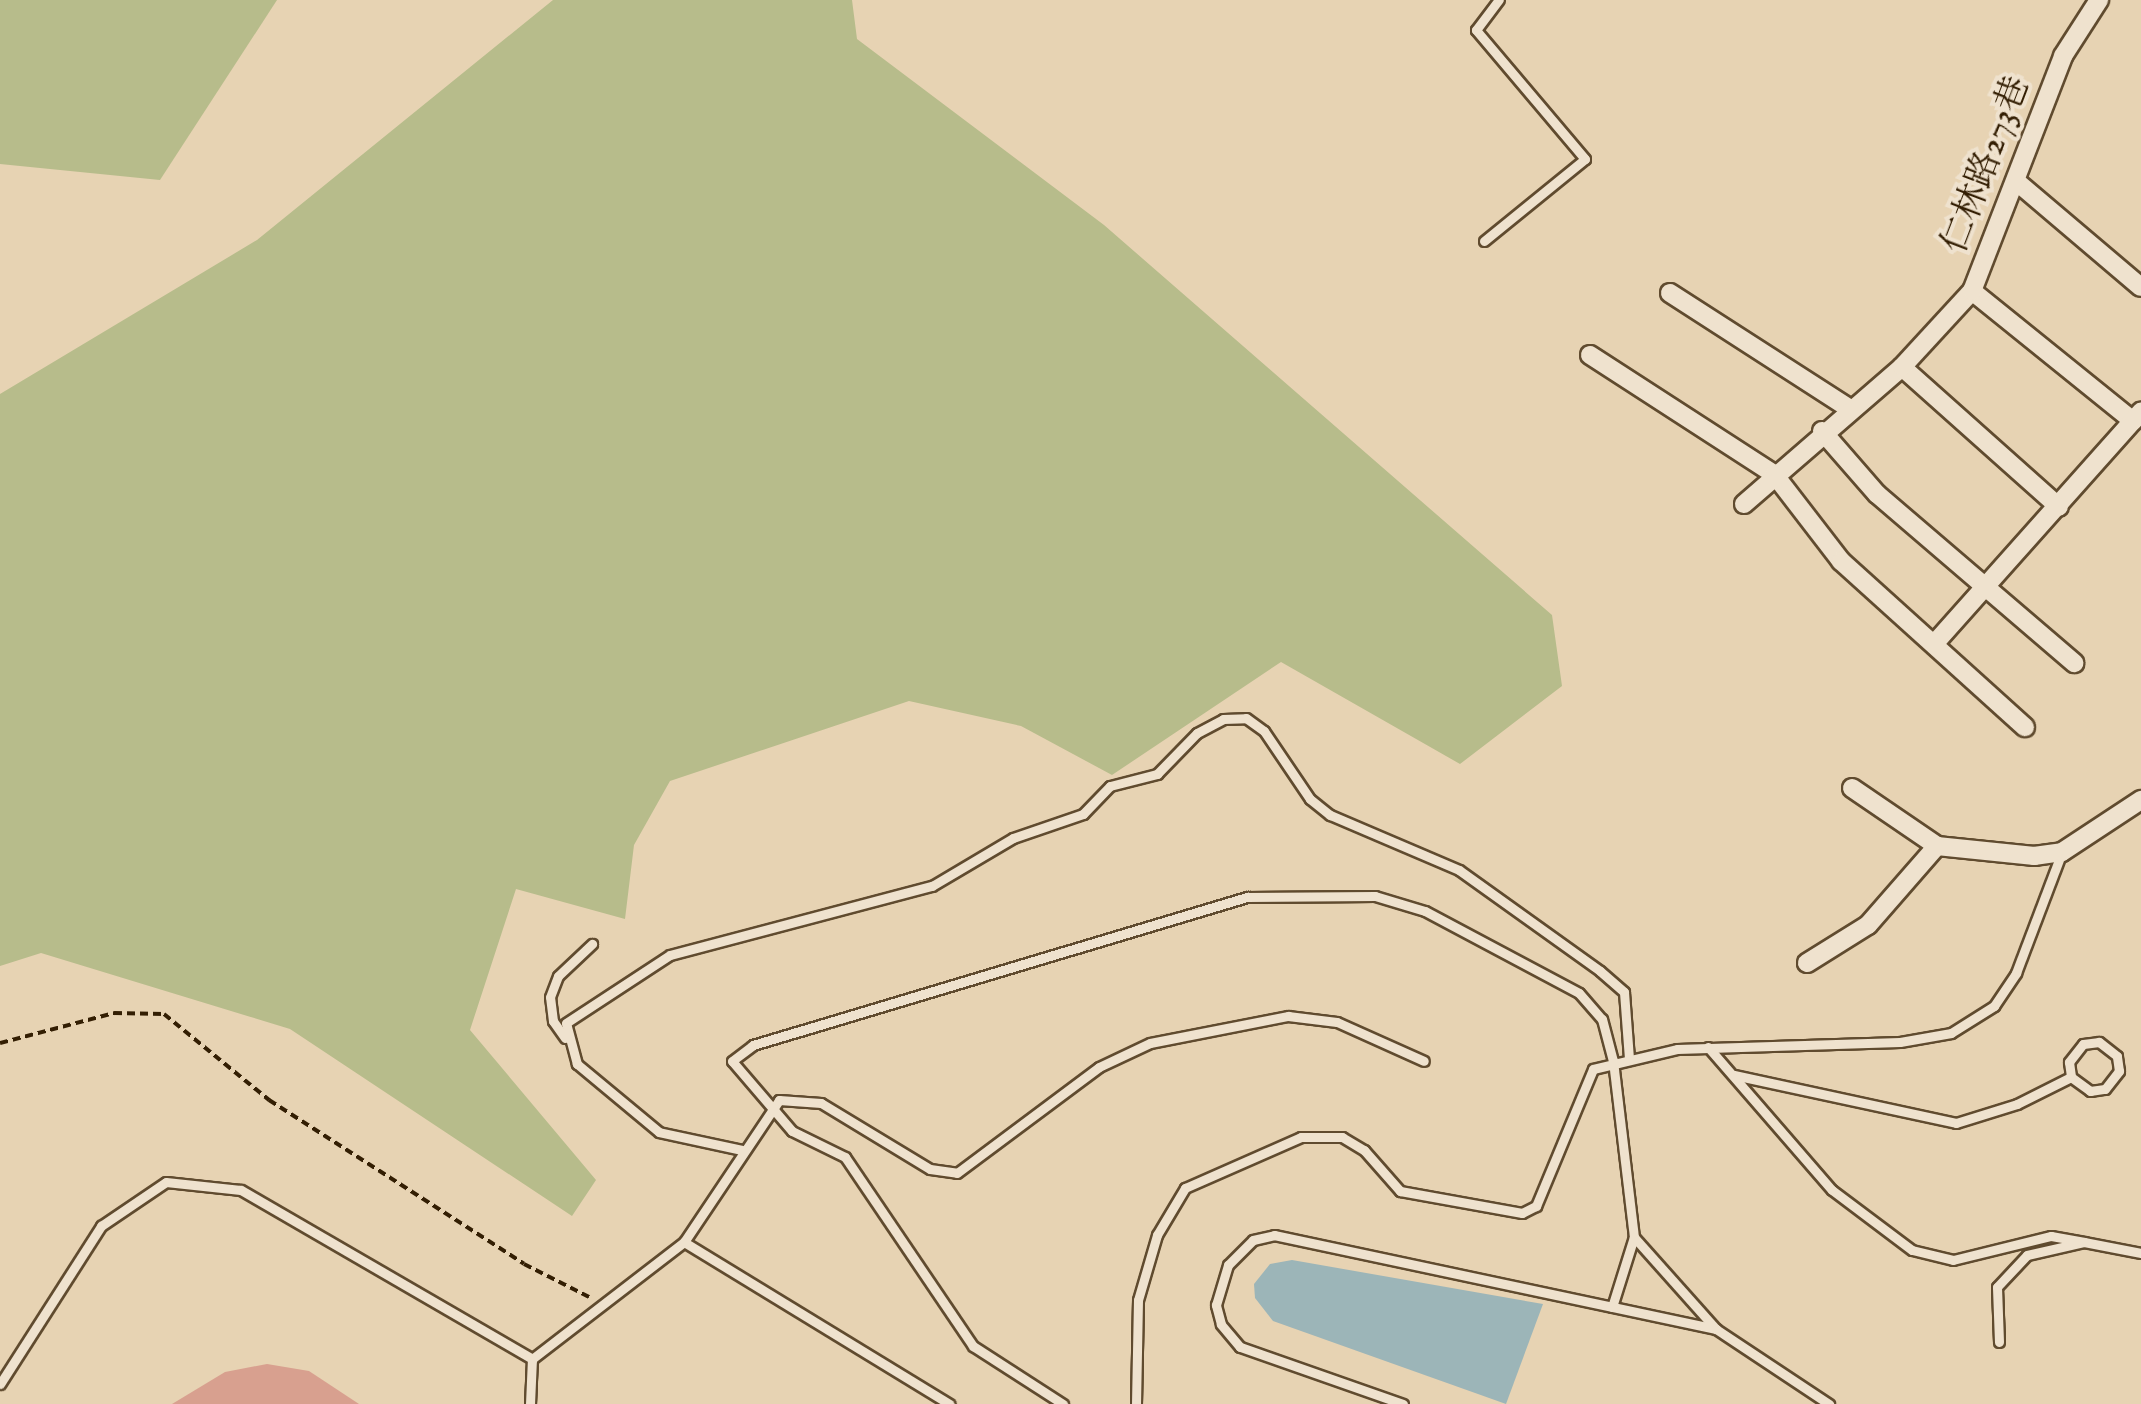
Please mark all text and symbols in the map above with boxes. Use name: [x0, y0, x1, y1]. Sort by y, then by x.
street label: 仁林路273巷: [1934, 71, 2040, 259]

